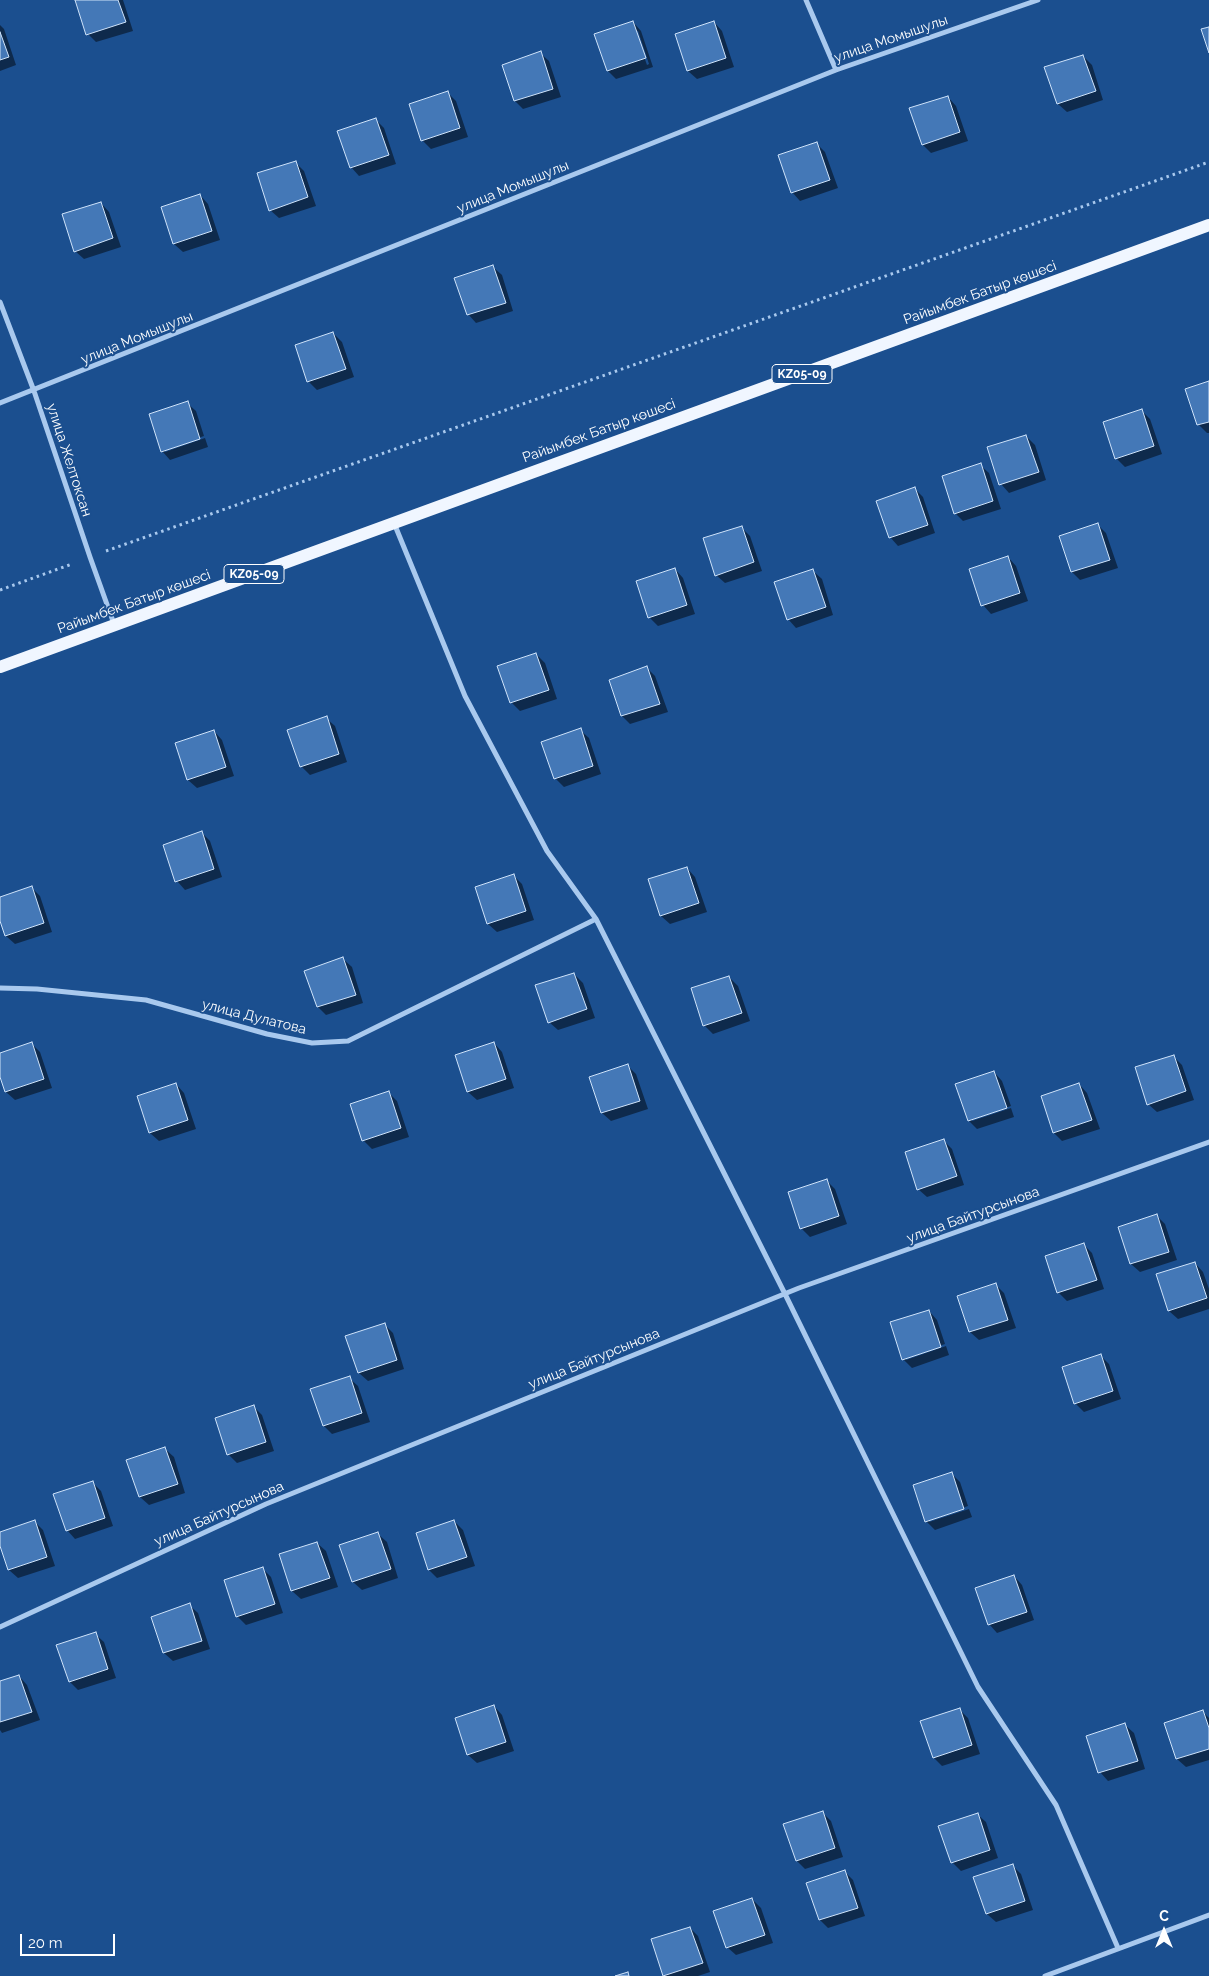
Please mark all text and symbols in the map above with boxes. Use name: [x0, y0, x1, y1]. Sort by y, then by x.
street label: улица Момышулы: [832, 12, 950, 66]
street label: улица Момышулы: [455, 157, 571, 217]
street label: Райымбек Батыр көшесі: [901, 257, 1059, 329]
street label: улица Момышулы: [79, 308, 195, 368]
road number: KZ05-09: [772, 364, 832, 384]
street label: Райымбек Батыр көшесі: [520, 395, 678, 467]
street label: улица Желтоксан: [43, 401, 95, 519]
road number: KZ05-09: [224, 564, 284, 584]
street label: Райымбек Батыр көшесі: [55, 566, 213, 638]
street label: улица Дулатова: [200, 996, 308, 1038]
street label: улица Байтурсынова: [904, 1183, 1042, 1247]
street label: улица Байтурсынова: [526, 1325, 662, 1393]
street label: улица Байтурсынова: [152, 1478, 286, 1550]
north arrow: [1139, 1906, 1189, 1956]
text: С: [1159, 1908, 1169, 1924]
scale bar: [22, 1924, 118, 1956]
text: 20 m: [28, 1934, 63, 1952]

